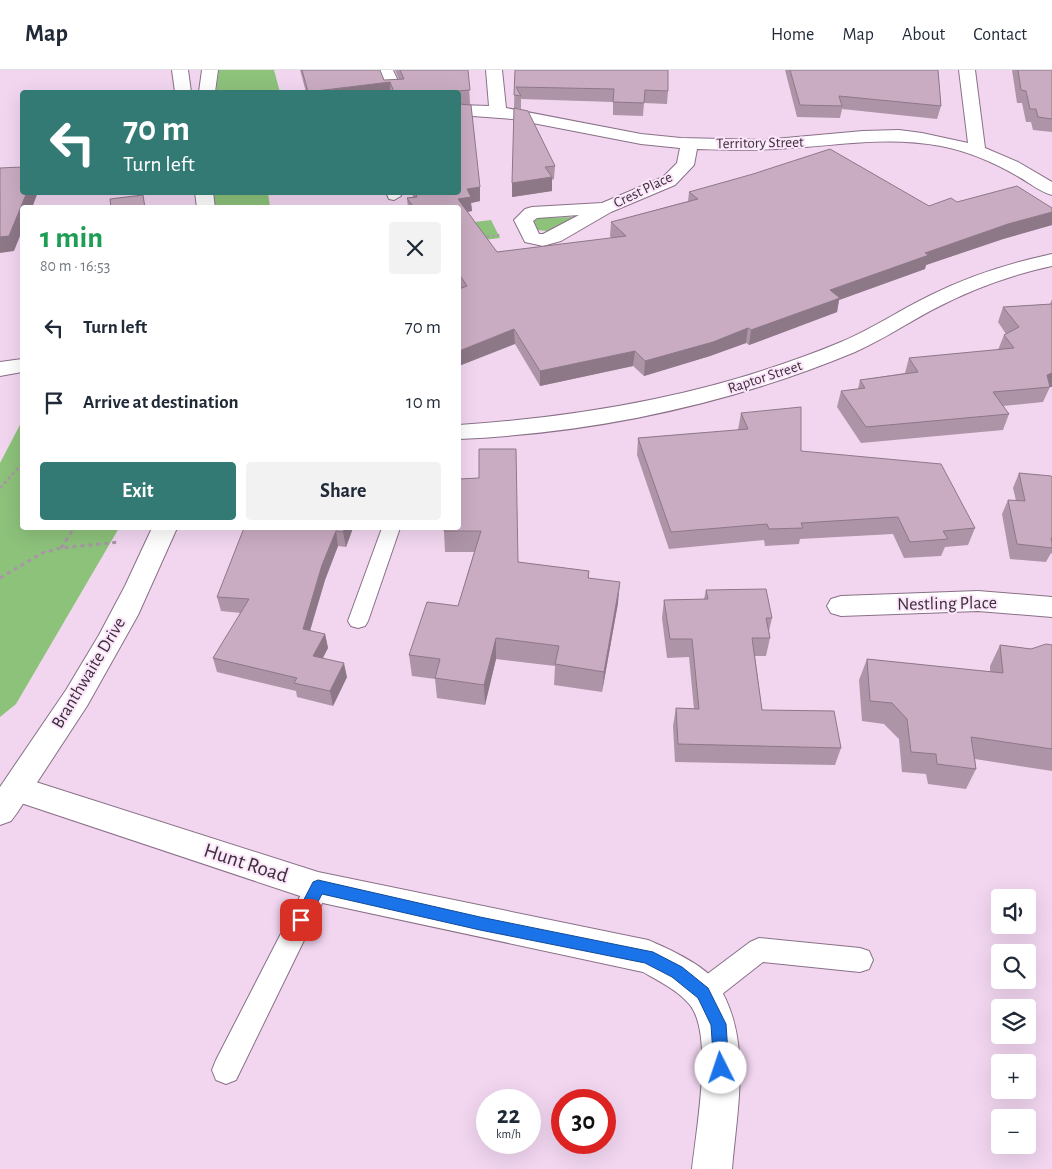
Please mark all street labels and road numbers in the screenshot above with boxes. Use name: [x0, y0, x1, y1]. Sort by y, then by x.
street label: Territory Street: [716, 135, 804, 151]
street label: Crest Place: [611, 169, 675, 211]
street label: Raptor Street: [726, 358, 804, 396]
street label: Nestling Place: [897, 594, 997, 614]
street label: Branthwaite Drive: [49, 614, 129, 732]
street label: Hunt Road: [201, 840, 291, 887]

